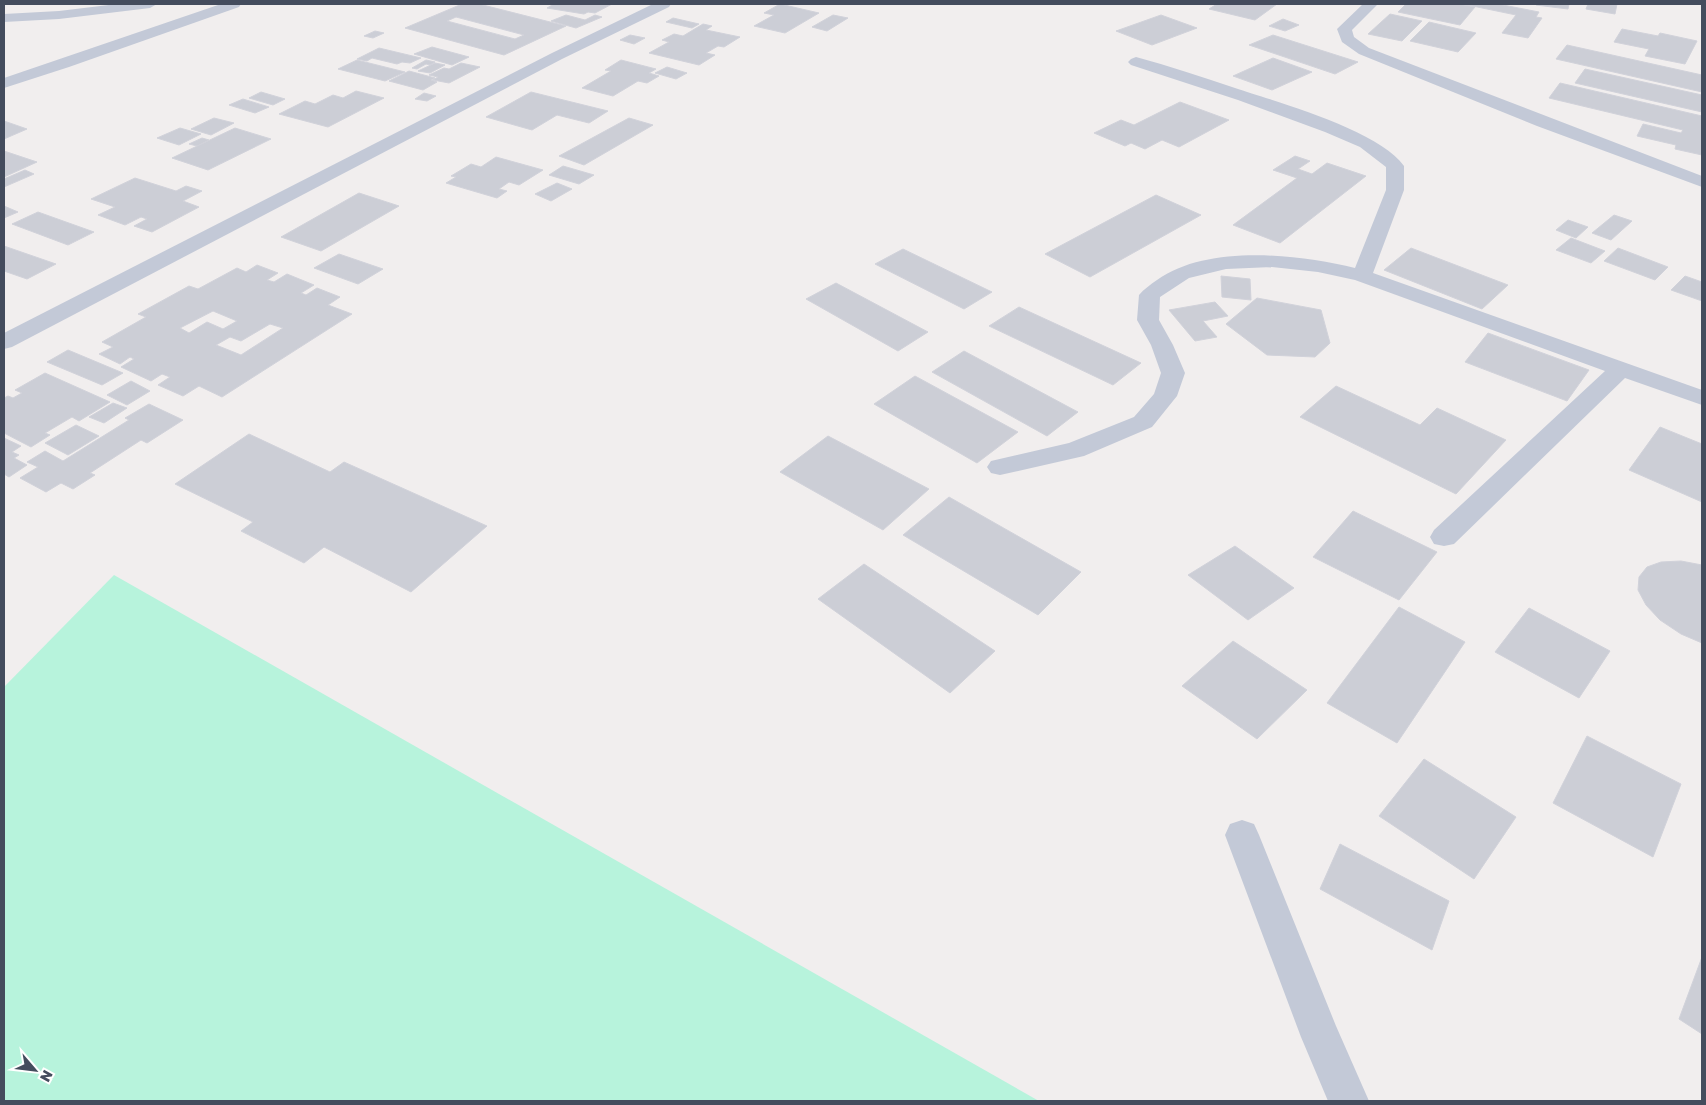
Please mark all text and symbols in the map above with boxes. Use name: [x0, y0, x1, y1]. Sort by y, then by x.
north arrow: [10, 1045, 60, 1095]
text: N: [37, 1068, 57, 1085]

